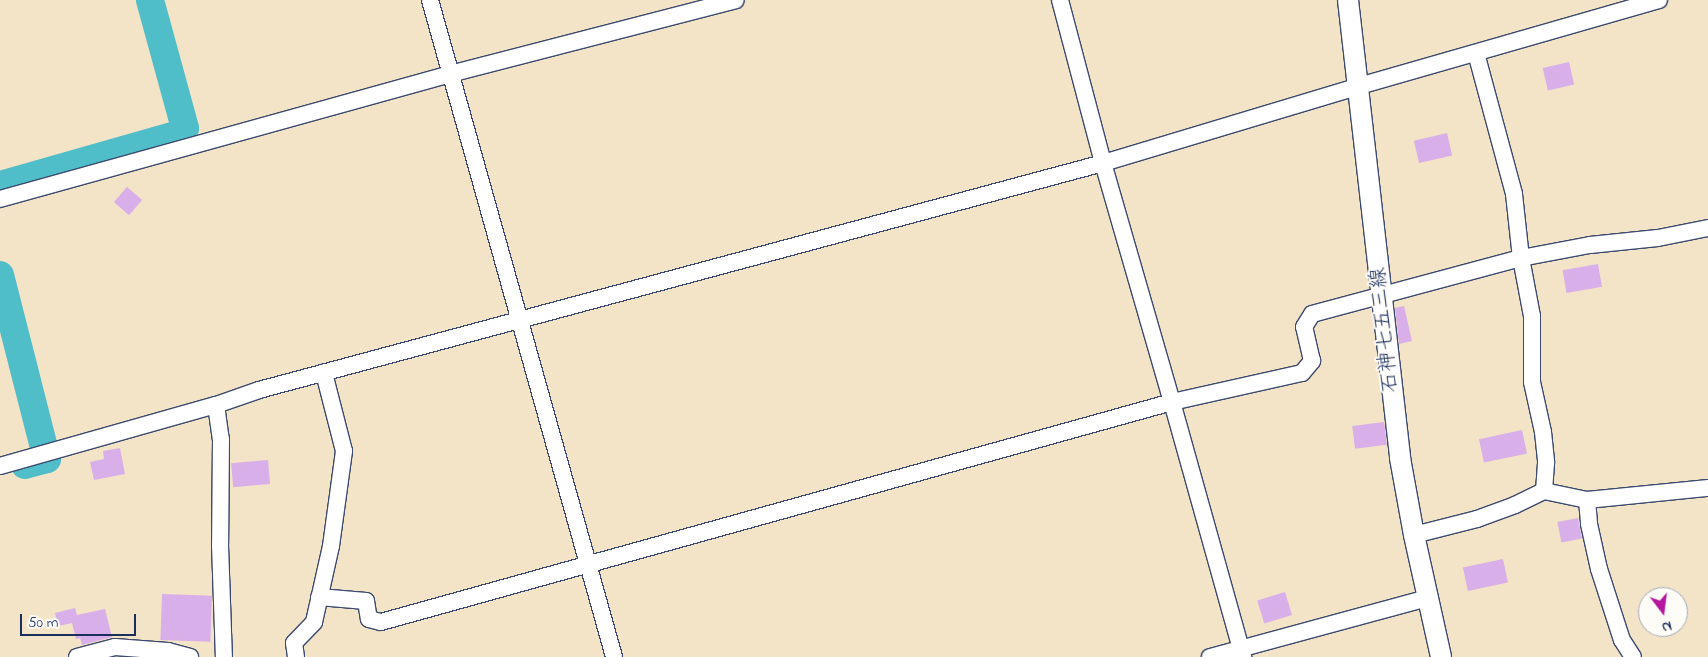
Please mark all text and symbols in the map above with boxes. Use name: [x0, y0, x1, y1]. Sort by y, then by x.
street label: 石神七五三線: [1366, 266, 1404, 394]
north arrow: [1638, 587, 1688, 637]
scale bar: [22, 604, 139, 636]
text: 50 m: [28, 612, 58, 634]
text: N: [1659, 615, 1674, 637]

